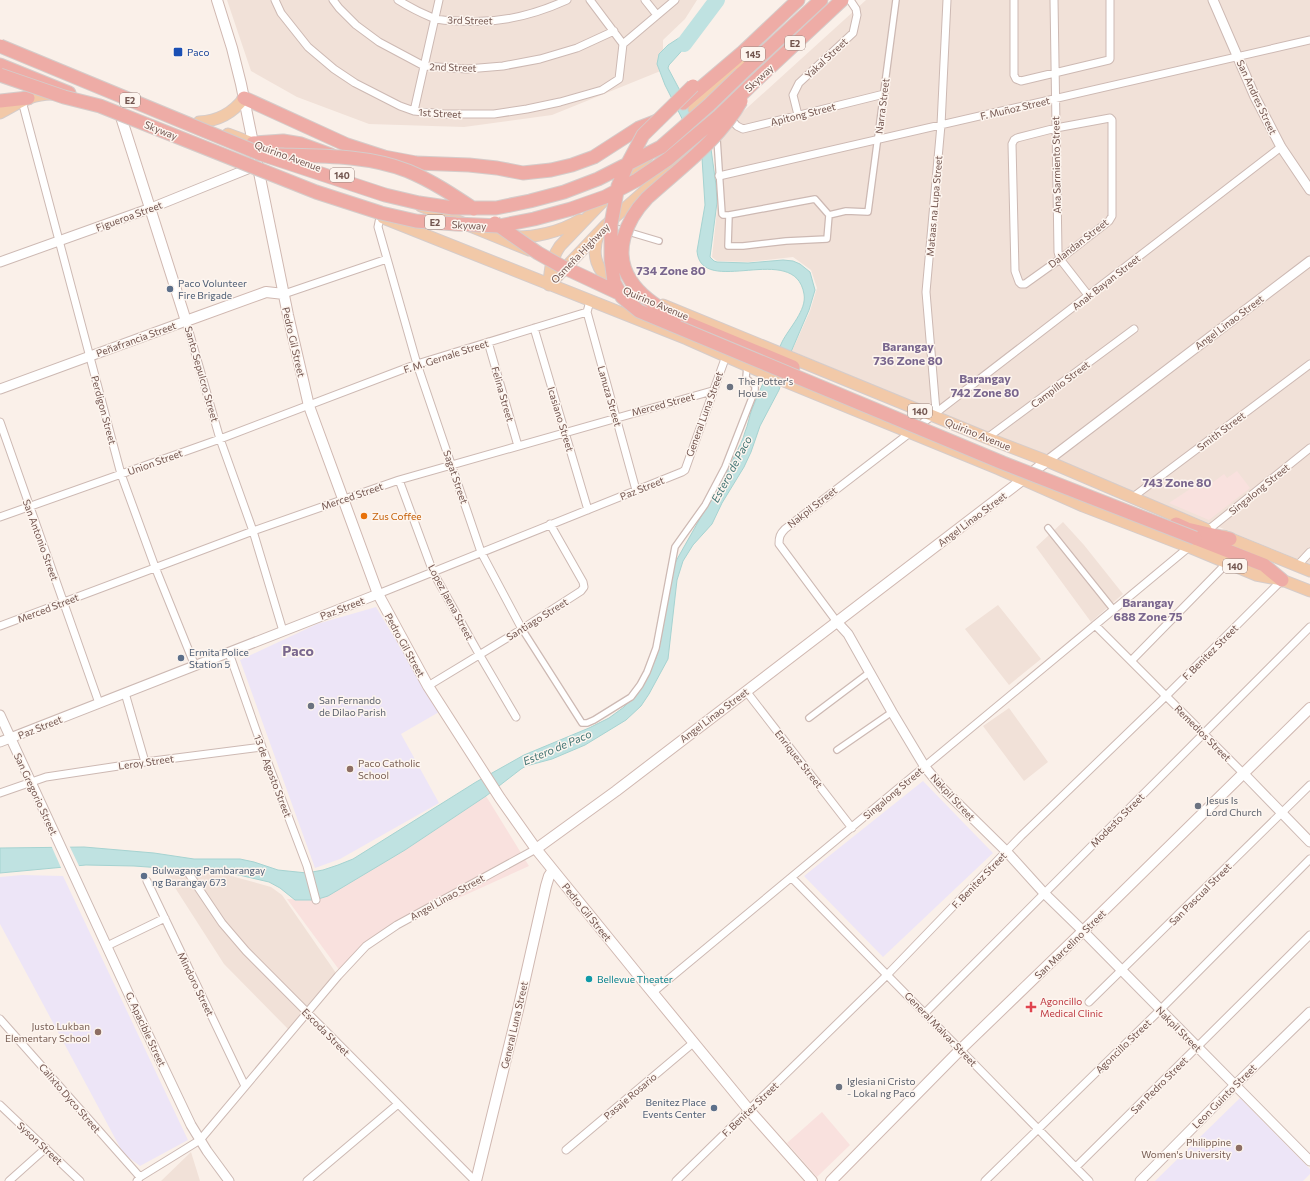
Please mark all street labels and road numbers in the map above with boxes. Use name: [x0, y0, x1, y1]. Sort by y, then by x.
street label: 3rd Street: [447, 14, 493, 26]
street label: Yakal Street: [802, 35, 850, 81]
road number: E2: [785, 36, 805, 50]
road number: 145: [741, 47, 765, 61]
street label: San Andres Street: [1234, 58, 1280, 136]
street label: 2nd Street: [429, 60, 477, 74]
street label: Skyway: [742, 62, 776, 94]
street label: Narra Street: [873, 77, 891, 135]
road number: E2: [120, 93, 140, 107]
street label: F. Muñoz Street: [979, 94, 1051, 122]
street label: Apitong Street: [769, 100, 837, 128]
street label: 1st Street: [418, 106, 462, 120]
street label: Ana Sarmiento Street: [1049, 116, 1063, 214]
street label: Skyway: [143, 118, 179, 142]
street label: Quirino Avenue: [253, 138, 323, 174]
street label: Mataas na Lupa Street: [924, 155, 944, 257]
road number: 140: [330, 168, 354, 182]
street label: Figueroa Street: [94, 198, 164, 234]
road number: E2: [425, 215, 445, 229]
street label: Dalandan Street: [1046, 216, 1110, 270]
street label: Skyway: [451, 218, 487, 232]
street label: Osmeña Highway: [548, 220, 612, 286]
street label: Anak Bayan Street: [1070, 252, 1142, 312]
street label: Quirino Avenue: [622, 284, 690, 322]
street label: Angel Linao Street: [1192, 292, 1266, 352]
street label: Pedro Gil Street: [280, 306, 308, 378]
street label: Peñafrancia Street: [94, 319, 178, 359]
street label: Santo Sepulcro Street: [183, 325, 221, 423]
street label: F. M. Gernale Street: [402, 337, 490, 375]
street label: Campillo Street: [1028, 358, 1092, 410]
street label: Lanuza Street: [596, 364, 624, 428]
street label: Felina Street: [489, 365, 517, 423]
street label: General Luna Street: [683, 370, 725, 458]
street label: Perdigon Street: [89, 374, 119, 446]
street label: Icasiano Street: [545, 385, 577, 453]
street label: Merced Street: [630, 390, 696, 418]
road number: 140: [908, 404, 932, 418]
street label: Smith Street: [1195, 409, 1247, 453]
street label: Quirino Avenue: [943, 415, 1013, 453]
street label: Union Street: [126, 447, 184, 477]
street label: Sagat Street: [441, 449, 471, 505]
street label: Singalong Street: [1226, 461, 1292, 517]
street label: Paz Street: [618, 474, 666, 502]
street label: Merced Street: [319, 480, 385, 512]
street label: Nakpil Street: [785, 484, 839, 530]
street label: Angel Linao Street: [935, 489, 1009, 549]
street label: San Antonio Street: [21, 498, 61, 582]
road number: 140: [1223, 559, 1247, 573]
street label: Lopez Jaena Street: [426, 562, 476, 642]
street label: Merced Street: [16, 591, 80, 625]
street label: Paz Street: [318, 594, 366, 622]
street label: Santiago Street: [504, 595, 570, 643]
street label: Pedro Gil Street: [382, 611, 428, 679]
street label: F. Benitez Street: [1180, 622, 1240, 682]
street label: Angel Linao Street: [677, 685, 751, 745]
street label: Remedios Street: [1172, 702, 1234, 764]
street label: Paz Street: [16, 713, 64, 741]
street label: Enriquez Street: [773, 728, 825, 790]
street label: 13 de Agosto Street: [252, 733, 294, 819]
street label: San Gregorio Street: [12, 751, 60, 837]
street label: Leroy Street: [117, 752, 175, 772]
street label: Singalong Street: [861, 764, 925, 822]
street label: Nakpil Street: [928, 771, 978, 823]
street label: Modesto Street: [1088, 791, 1146, 849]
street label: F. Benitez Street: [949, 849, 1009, 911]
street label: San Pascual Street: [1166, 860, 1234, 928]
street label: Angel Linao Street: [408, 872, 486, 922]
street label: Pedro Gil Street: [560, 880, 614, 944]
street label: San Marcelino Street: [1032, 907, 1108, 981]
street label: Mindoro Street: [175, 950, 217, 1018]
street label: General Luna Street: [498, 980, 530, 1070]
street label: General Malvar Street: [902, 989, 980, 1069]
street label: G. Apacible Street: [123, 990, 169, 1068]
street label: Nakpil Street: [1154, 1004, 1204, 1054]
street label: Escoda Street: [300, 1006, 352, 1058]
street label: Agoncillo Street: [1093, 1017, 1153, 1075]
street label: San Pedro Street: [1128, 1054, 1190, 1116]
street label: Calixto Dyco Street: [37, 1061, 103, 1135]
street label: Leon Guinto Street: [1189, 1061, 1259, 1131]
street label: Pasaje Rosario: [601, 1070, 659, 1122]
street label: F. Benitez Street: [719, 1079, 781, 1139]
street label: Syson Street: [15, 1119, 65, 1167]

